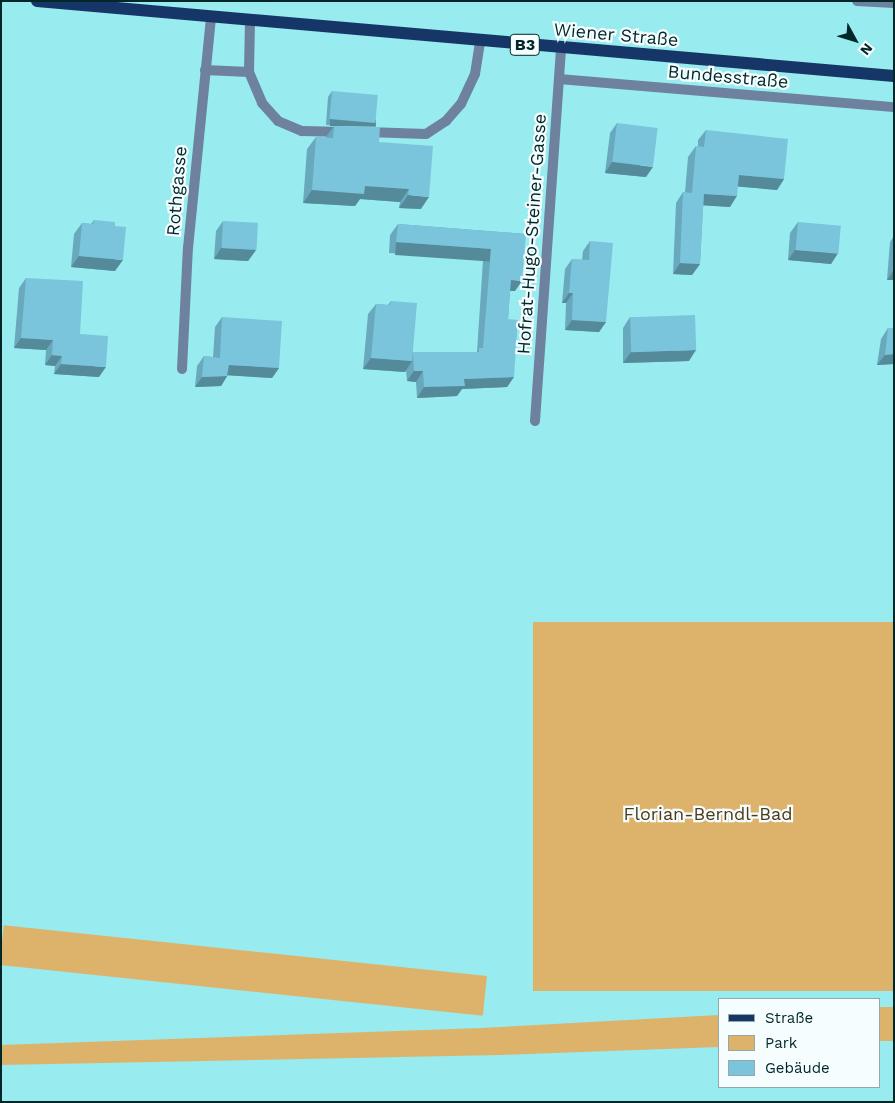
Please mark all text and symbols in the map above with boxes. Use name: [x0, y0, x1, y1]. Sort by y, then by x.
north arrow: [830, 15, 880, 65]
street label: Wiener Straße: [553, 19, 679, 51]
road number: B3: [509, 32, 541, 58]
text: N: [857, 40, 876, 59]
street label: Bundesstraße: [667, 61, 789, 93]
street label: Hofrat-Hugo-Steiner-Gasse: [513, 113, 551, 355]
street label: Rothgasse: [162, 145, 192, 237]
park label: Florian-Berndl-Bad: [623, 803, 793, 825]
legend: [718, 998, 880, 1088]
text: Straße: [765, 1009, 813, 1027]
text: Park: [765, 1034, 797, 1052]
text: Gebäude: [765, 1059, 830, 1077]

